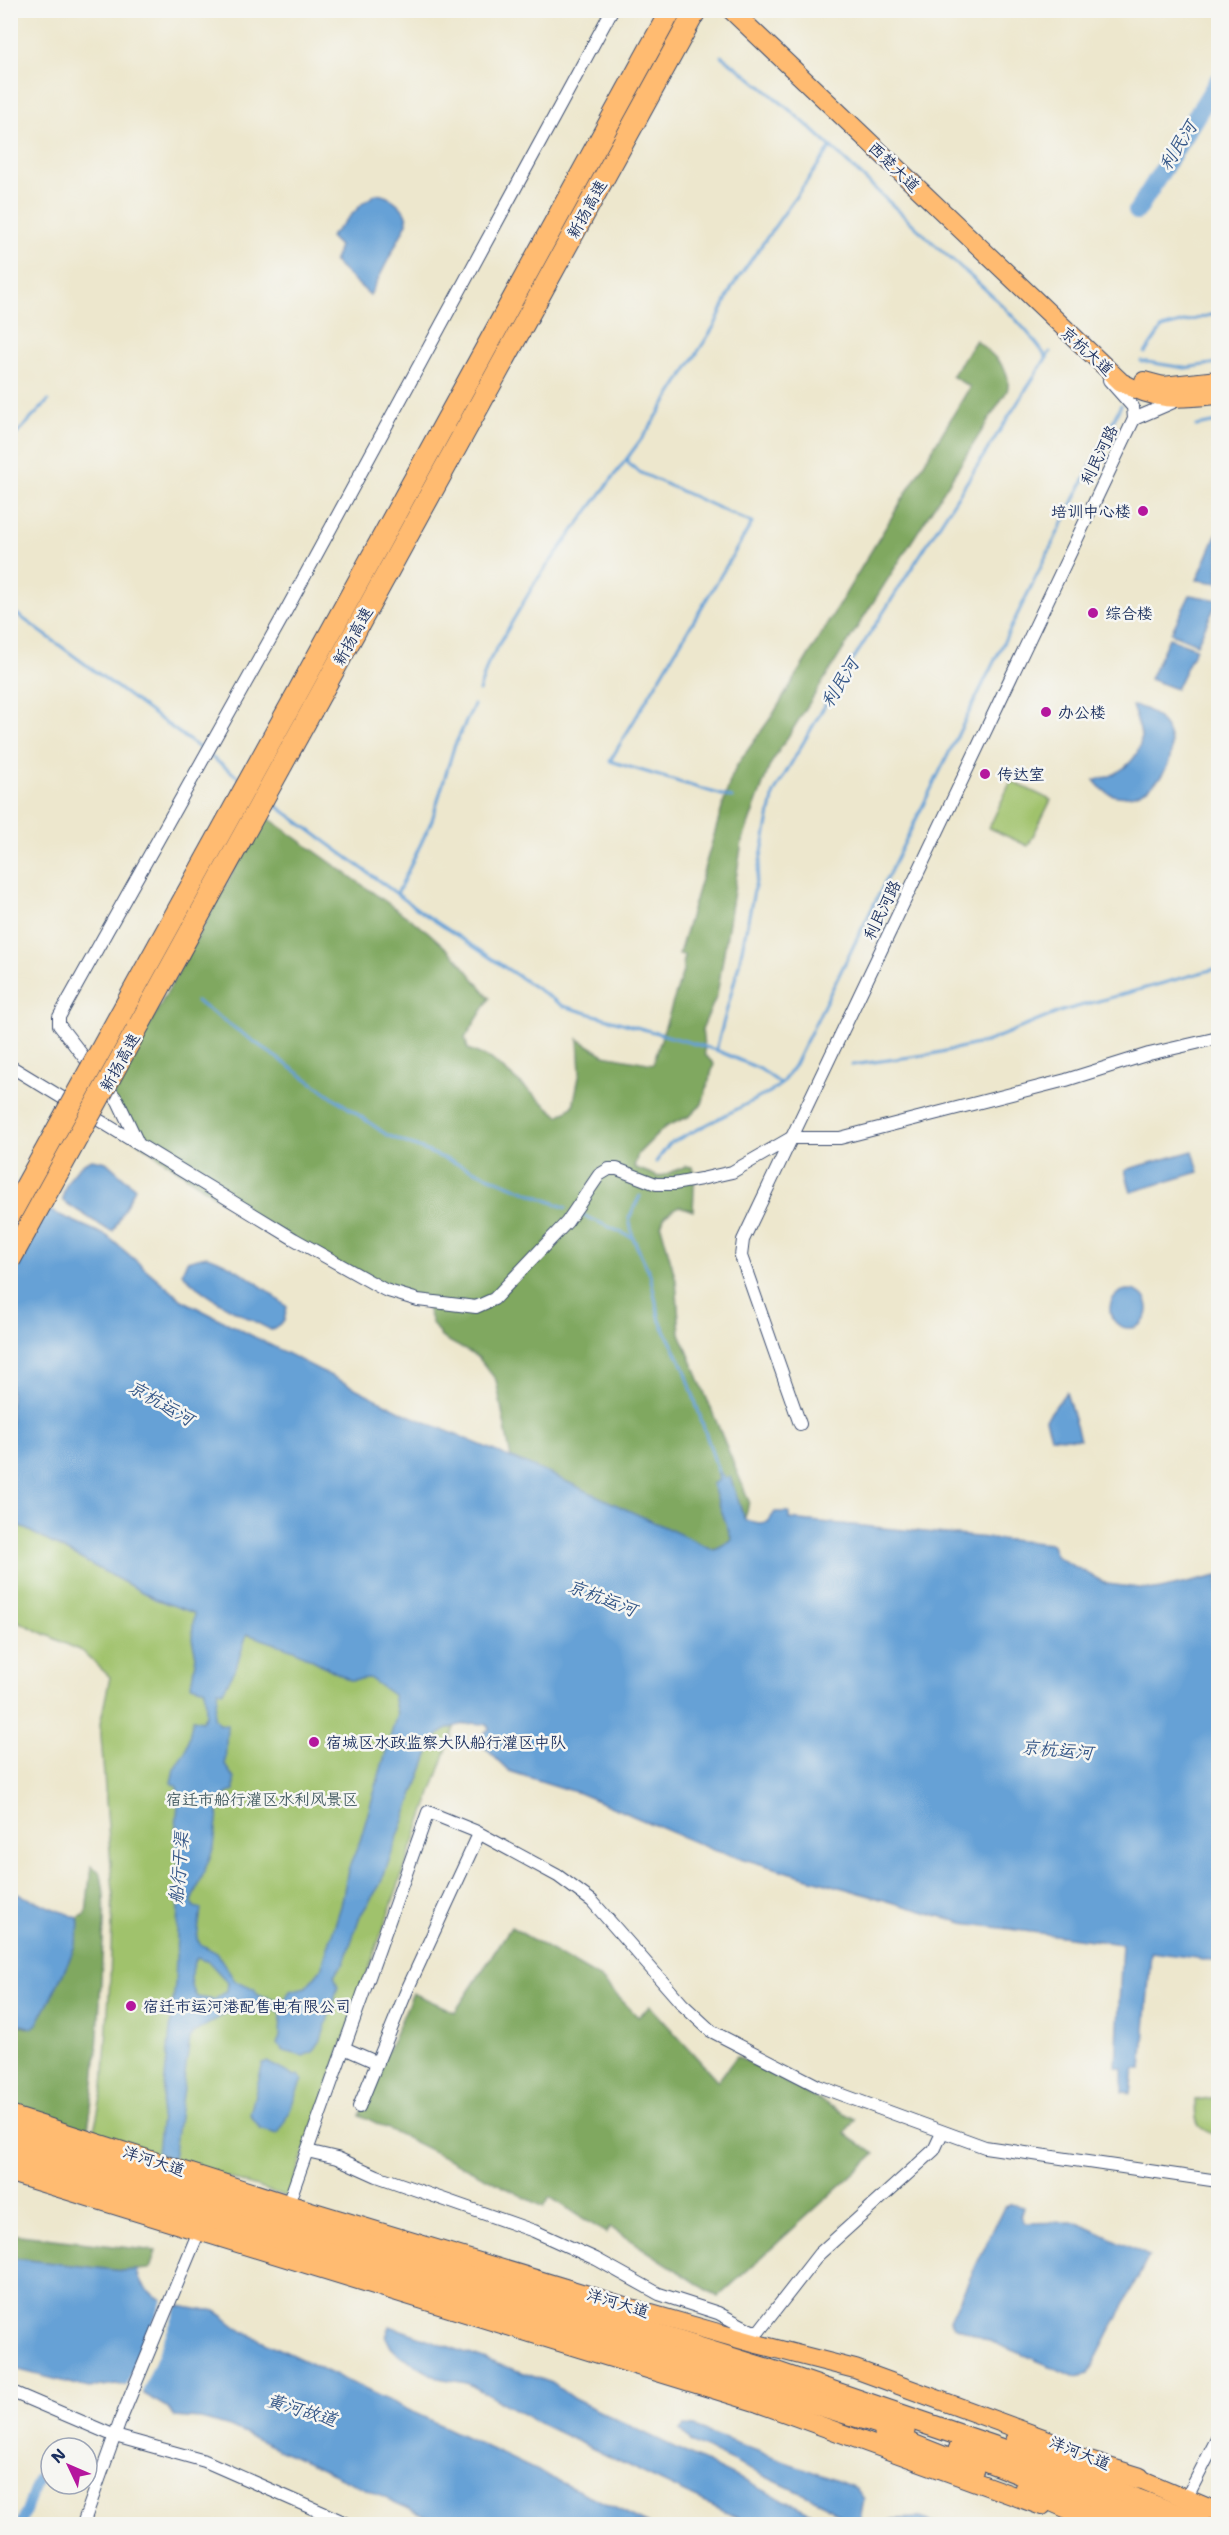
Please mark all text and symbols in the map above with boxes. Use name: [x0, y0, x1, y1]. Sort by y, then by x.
water label: 利民河: [1154, 114, 1204, 175]
street label: 西楚大道: [864, 137, 924, 197]
street label: 新扬高速: [562, 176, 612, 242]
street label: 京杭大道: [1056, 322, 1118, 380]
street label: 利民河路: [1076, 422, 1122, 488]
place label: 培训中心楼: [1051, 501, 1131, 522]
marker: 培训中心楼: [1136, 504, 1150, 518]
street label: 新扬高速: [328, 603, 378, 669]
place label: 综合楼: [1105, 603, 1153, 624]
marker: 综合楼: [1086, 606, 1100, 620]
water label: 利民河: [816, 651, 866, 712]
place label: 办公楼: [1058, 702, 1106, 723]
marker: 办公楼: [1039, 705, 1053, 719]
place label: 传达室: [997, 764, 1045, 785]
marker: 传达室: [978, 767, 992, 781]
street label: 利民河路: [859, 877, 905, 943]
street label: 新扬高速: [95, 1029, 145, 1095]
water label: 京杭运河: [124, 1375, 201, 1433]
water label: 京杭运河: [564, 1574, 643, 1623]
place label: 宿城区水政监察大队船行灌区中队: [326, 1732, 566, 1753]
marker: 宿城区水政监察大队船行灌区中队: [307, 1735, 321, 1749]
water label: 京杭运河: [1020, 1735, 1097, 1765]
park label: 宿迁市船行灌区水利风景区: [166, 1789, 358, 1810]
water label: 船行干渠: [164, 1829, 194, 1905]
place label: 宿迁市运河港配售电有限公司: [143, 1996, 351, 2017]
marker: 宿迁市运河港配售电有限公司: [124, 1999, 138, 2013]
street label: 洋河大道: [120, 2141, 188, 2181]
street label: 洋河大道: [584, 2284, 652, 2322]
water label: 黄河故道: [264, 2388, 342, 2433]
street label: 洋河大道: [1046, 2431, 1114, 2475]
north arrow: [39, 2436, 99, 2496]
text: N: [47, 2444, 71, 2468]

